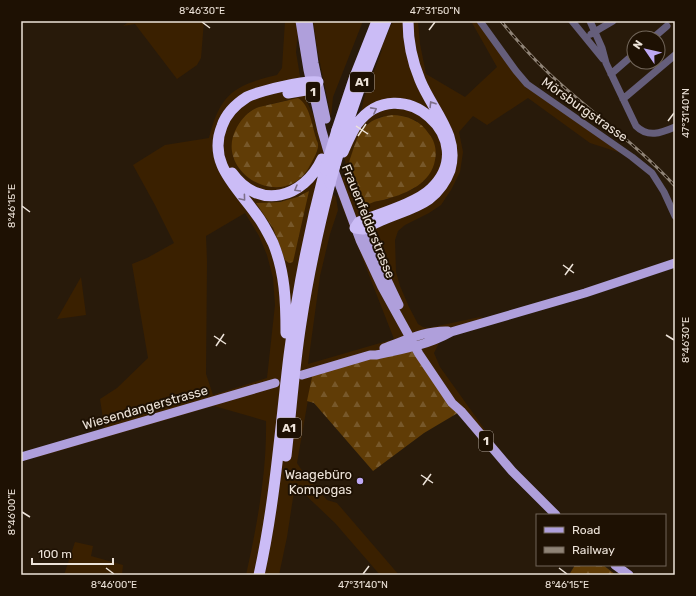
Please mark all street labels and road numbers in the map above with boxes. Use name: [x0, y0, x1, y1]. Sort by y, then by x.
road number: A1: [350, 72, 374, 92]
street label: Mörsburgstrasse: [538, 74, 631, 146]
road number: 1: [306, 82, 320, 102]
street label: Frauenfelderstrasse: [339, 162, 398, 280]
street label: Wiesendangerstrasse: [81, 382, 210, 434]
road number: A1: [277, 418, 301, 438]
road number: 1: [479, 431, 493, 451]

